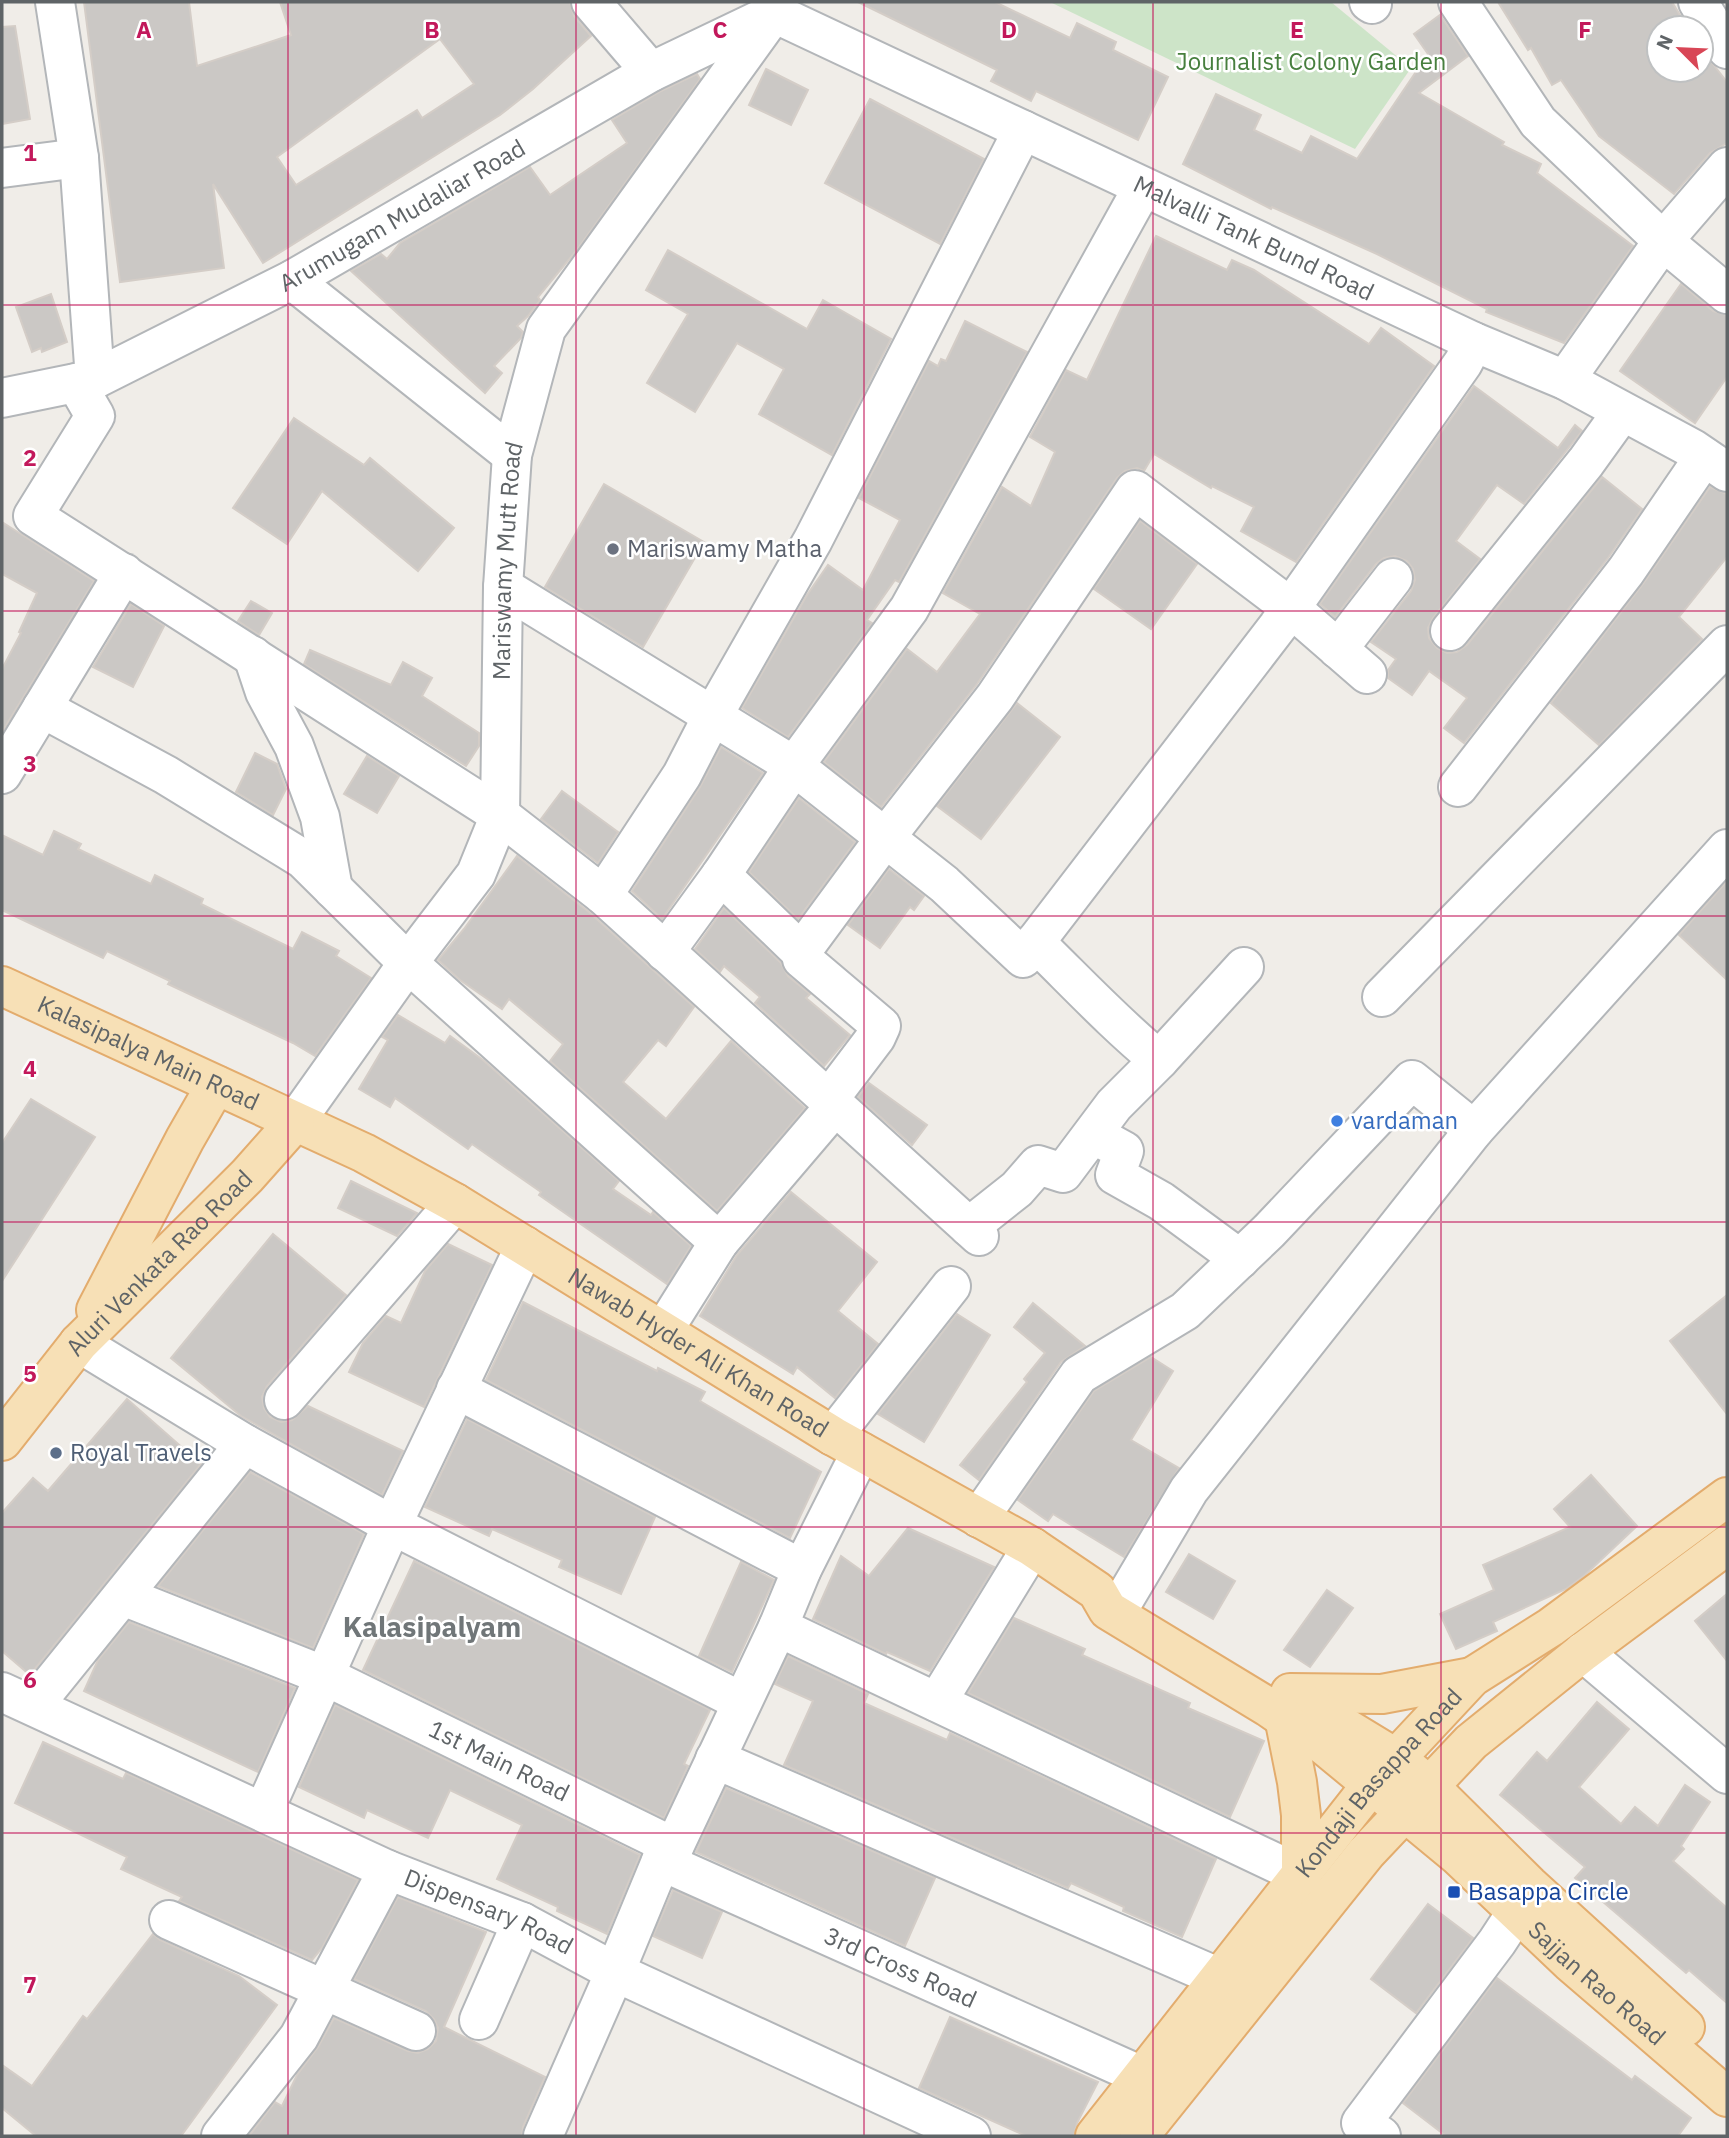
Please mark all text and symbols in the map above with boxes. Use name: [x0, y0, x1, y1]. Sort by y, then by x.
text: A: [136, 14, 152, 44]
text: B: [424, 14, 440, 44]
text: C: [713, 14, 728, 44]
text: D: [1001, 14, 1017, 44]
text: E: [1290, 14, 1304, 44]
text: F: [1578, 14, 1592, 44]
north arrow: [1645, 14, 1715, 84]
text: N: [1651, 31, 1678, 53]
park label: Journalist Colony Garden: [1176, 45, 1446, 77]
street label: Arumugam Mudaliar Road: [274, 131, 531, 299]
text: 1: [23, 137, 37, 167]
street label: Malvalli Tank Bund Road: [1129, 167, 1380, 308]
street label: Mariswamy Mutt Road: [485, 438, 530, 680]
text: 2: [23, 442, 37, 472]
place label: Mariswamy Matha: [627, 532, 822, 564]
marker: Mariswamy Matha: [605, 541, 621, 557]
text: 3: [23, 748, 37, 778]
street label: Kalasipalya Main Road: [33, 988, 265, 1117]
text: 4: [23, 1053, 37, 1083]
place label: vardaman: [1351, 1104, 1458, 1136]
marker: vardaman: [1329, 1113, 1345, 1129]
street label: Aluri Venkata Rao Road: [58, 1162, 259, 1362]
street label: Nawab Hyder Ali Khan Road: [562, 1259, 835, 1444]
text: 5: [23, 1358, 37, 1388]
place label: Royal Travels: [70, 1436, 212, 1468]
marker: Royal Travels: [48, 1445, 64, 1461]
district label: Kalasipalyam: [343, 1608, 521, 1645]
text: 6: [23, 1664, 37, 1694]
street label: Kondaji Basappa Road: [1287, 1681, 1469, 1884]
street label: 1st Main Road: [424, 1712, 575, 1808]
street label: Dispensary Road: [400, 1861, 579, 1962]
place label: Basappa Circle: [1468, 1875, 1629, 1907]
marker: Basappa Circle: [1446, 1884, 1462, 1900]
street label: Sajjan Rao Road: [1522, 1914, 1673, 2052]
street label: 3rd Cross Road: [819, 1919, 982, 2015]
text: 7: [23, 1969, 37, 1999]

